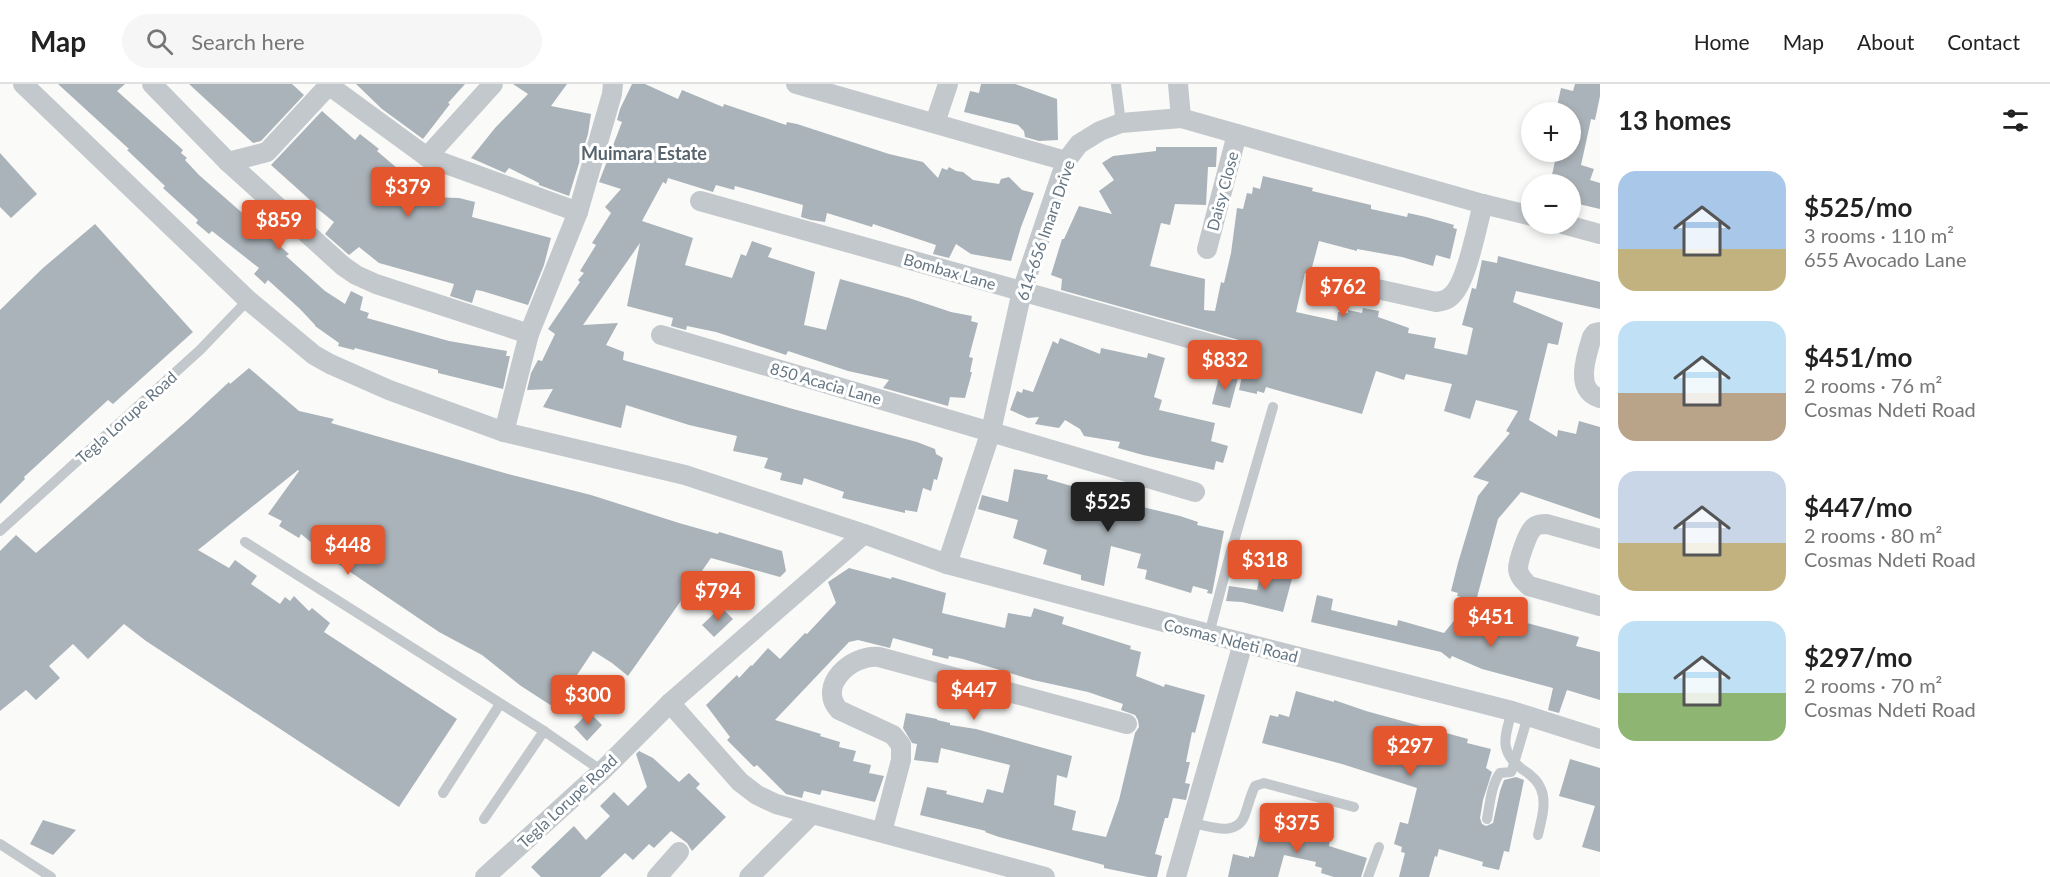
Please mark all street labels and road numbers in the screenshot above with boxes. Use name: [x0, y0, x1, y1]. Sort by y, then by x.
street label: Daisy Close: [1202, 149, 1242, 233]
street label: 614-656 Imara Drive: [1012, 157, 1078, 303]
street label: Bombax Lane: [902, 249, 998, 293]
street label: 850 Acacia Lane: [768, 358, 884, 408]
street label: Tegla Lorupe Road: [72, 367, 180, 467]
street label: Cosmas Ndeti Road: [1162, 614, 1300, 666]
street label: Tegla Lorupe Road: [514, 750, 620, 852]

